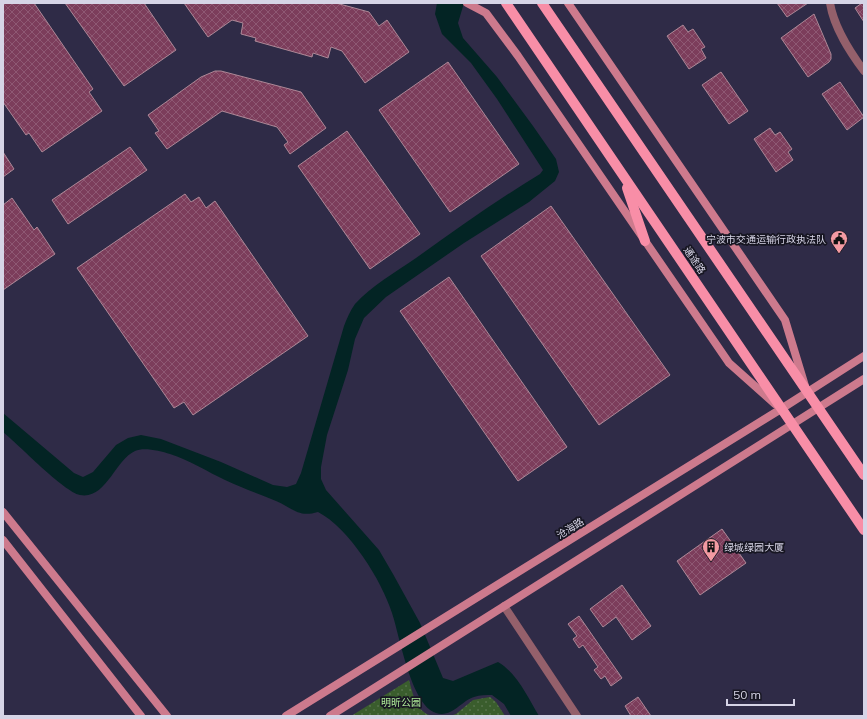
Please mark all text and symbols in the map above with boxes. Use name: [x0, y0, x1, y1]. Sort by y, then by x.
public building icon: 宁波市交通运输行政执法队: [829, 229, 849, 254]
place label: 宁波市交通运输行政执法队: [706, 233, 826, 246]
street label: 通途路: [681, 244, 708, 276]
street label: 沧海路: [554, 515, 586, 542]
building icon: 绿城绿园大厦: [701, 537, 721, 562]
place label: 绿城绿园大厦: [724, 541, 784, 554]
scale bar: [727, 681, 794, 707]
text: 50 m: [733, 687, 761, 702]
park label: 明昕公园: [381, 696, 421, 709]

